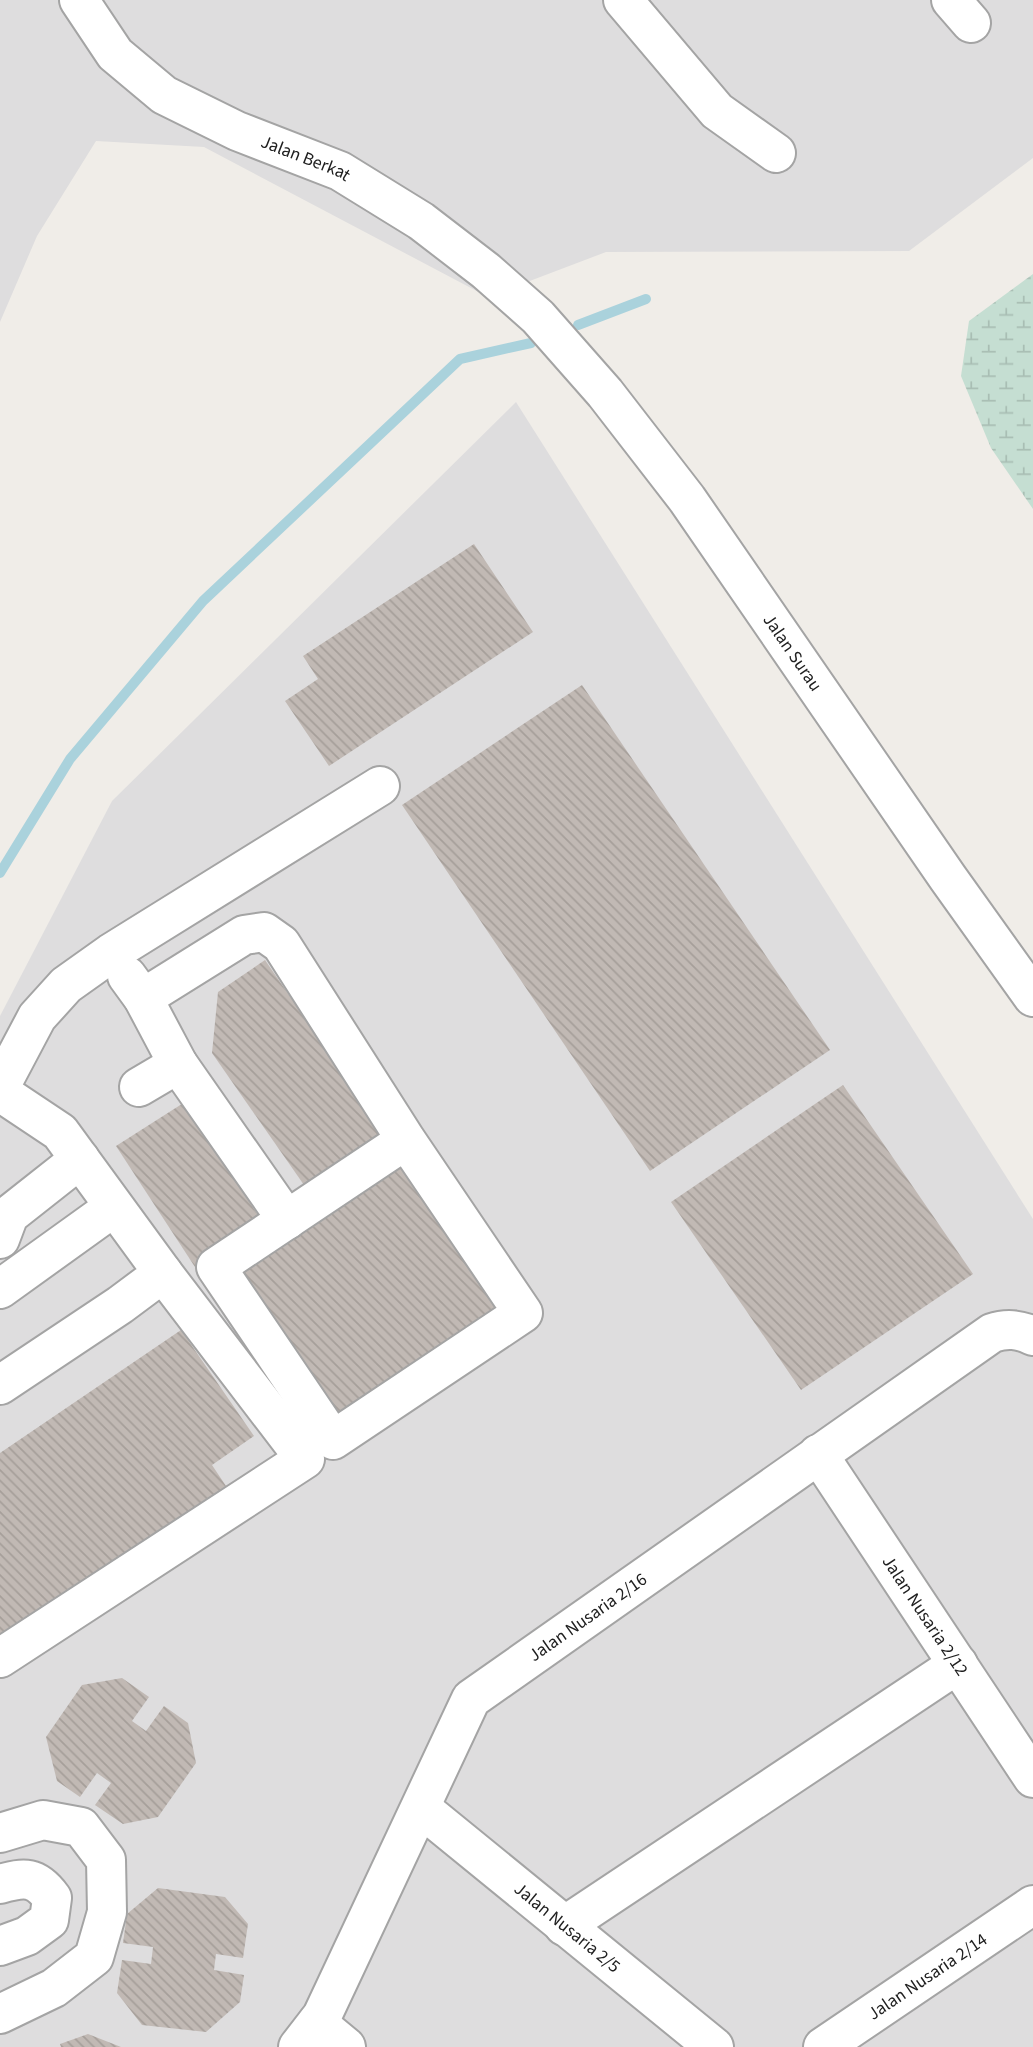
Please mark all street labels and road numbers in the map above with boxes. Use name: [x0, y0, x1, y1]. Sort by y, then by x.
street label: Jalan Berkat: [257, 129, 355, 187]
street label: Jalan Surau: [757, 609, 828, 696]
street label: Jalan Nusaria 2/12: [876, 1551, 974, 1681]
street label: Jalan Nusaria 2/16: [523, 1567, 652, 1667]
street label: Jalan Nusaria 2/5: [509, 1877, 626, 1978]
street label: Jalan Nusaria 2/14: [863, 1927, 992, 2026]

